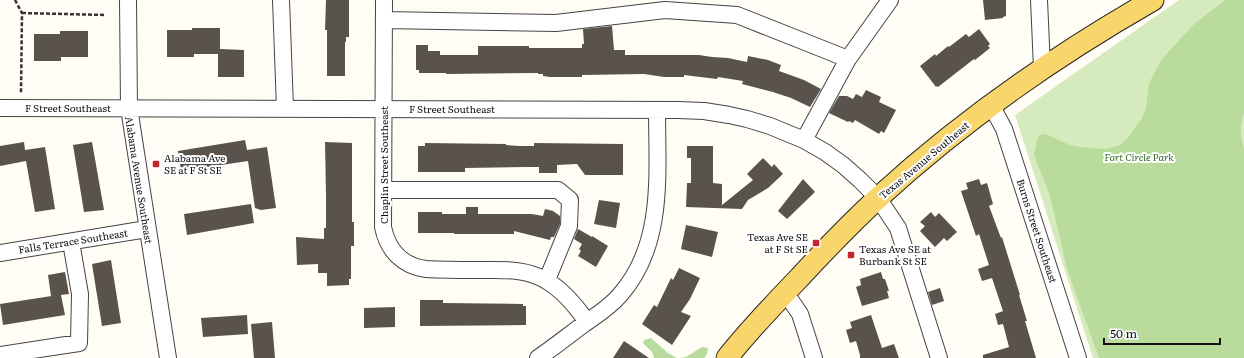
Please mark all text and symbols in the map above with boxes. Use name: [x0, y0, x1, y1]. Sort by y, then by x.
street label: F Street Southeast: [25, 100, 111, 115]
street label: F Street Southeast: [409, 101, 495, 116]
street label: Chaplin Street Southeast: [376, 106, 391, 224]
street label: Alabama Avenue Southeast: [122, 115, 157, 245]
street label: Texas Avenue Southeast: [875, 117, 972, 202]
park label: Fort Circle Park: [1104, 149, 1174, 164]
place label: Alabama Ave SE at F St SE: [164, 150, 226, 177]
marker: Alabama Ave SE at F St SE: [151, 159, 161, 169]
street label: Burns Street Southeast: [1014, 177, 1061, 285]
street label: Falls Terrace Southeast: [17, 224, 129, 257]
place label: Texas Ave SE at F St SE: [747, 229, 808, 256]
marker: Texas Ave SE at F St SE: [811, 238, 821, 248]
place label: Texas Ave SE at Burbank St SE: [859, 241, 931, 268]
marker: Texas Ave SE at Burbank St SE: [846, 250, 856, 260]
scale bar: [1104, 320, 1220, 346]
text: 50 m: [1110, 324, 1137, 342]

